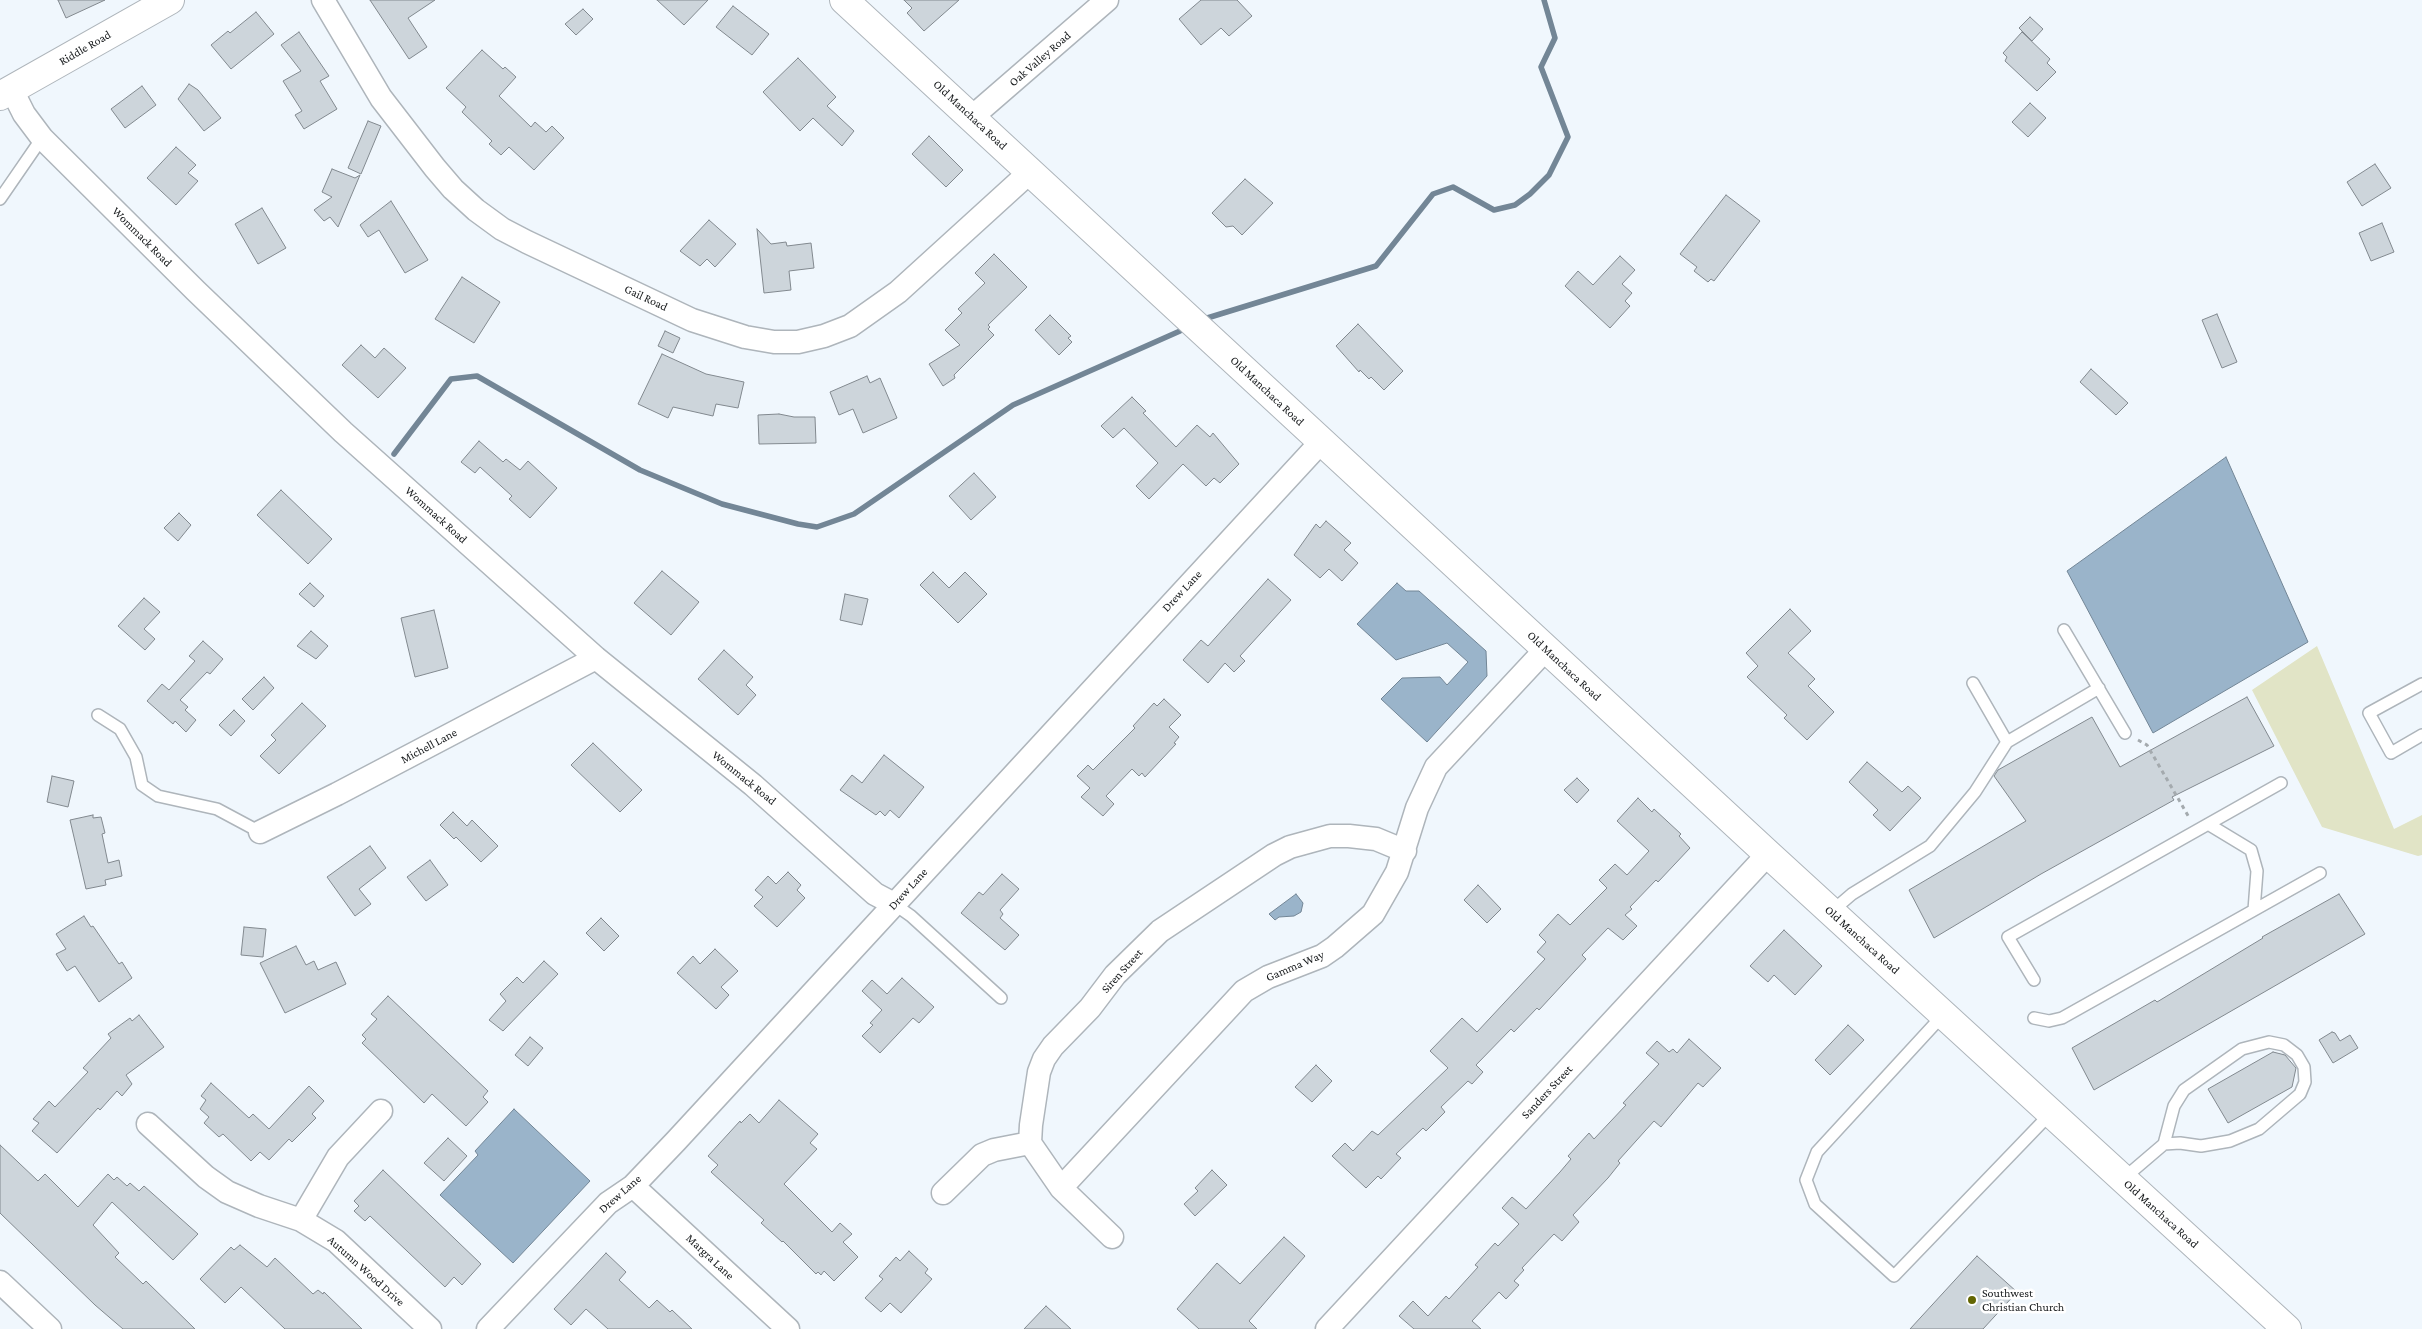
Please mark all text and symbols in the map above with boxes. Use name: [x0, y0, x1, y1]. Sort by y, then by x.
street label: Riddle Road: [57, 27, 113, 69]
street label: Oak Valley Road: [1006, 28, 1074, 90]
street label: Old Manchaca Road: [930, 77, 1010, 153]
street label: Wommack Road: [109, 204, 175, 270]
street label: Gail Road: [622, 282, 670, 314]
street label: Old Manchaca Road: [1227, 353, 1307, 429]
street label: Wommack Road: [402, 483, 470, 547]
street label: Drew Lane: [1159, 567, 1205, 615]
street label: Old Manchaca Road: [1524, 628, 1604, 704]
street label: Michell Lane: [398, 725, 460, 767]
street label: Wommack Road: [709, 748, 779, 808]
street label: Drew Lane: [885, 865, 931, 913]
street label: Old Manchaca Road: [1822, 903, 1902, 977]
street label: Siren Street: [1098, 946, 1146, 996]
street label: Gamma Way: [1264, 947, 1326, 985]
street label: Sanders Street: [1518, 1062, 1576, 1122]
street label: Drew Lane: [596, 1172, 644, 1216]
street label: Old Manchaca Road: [2121, 1177, 2201, 1251]
street label: Margra Lane: [683, 1231, 737, 1283]
street label: Autumn Wood Drive: [324, 1233, 408, 1309]
place label: Southwest Christian Church: [1982, 1286, 2064, 1314]
marker: Southwest Christian Church: [1966, 1294, 1978, 1306]

